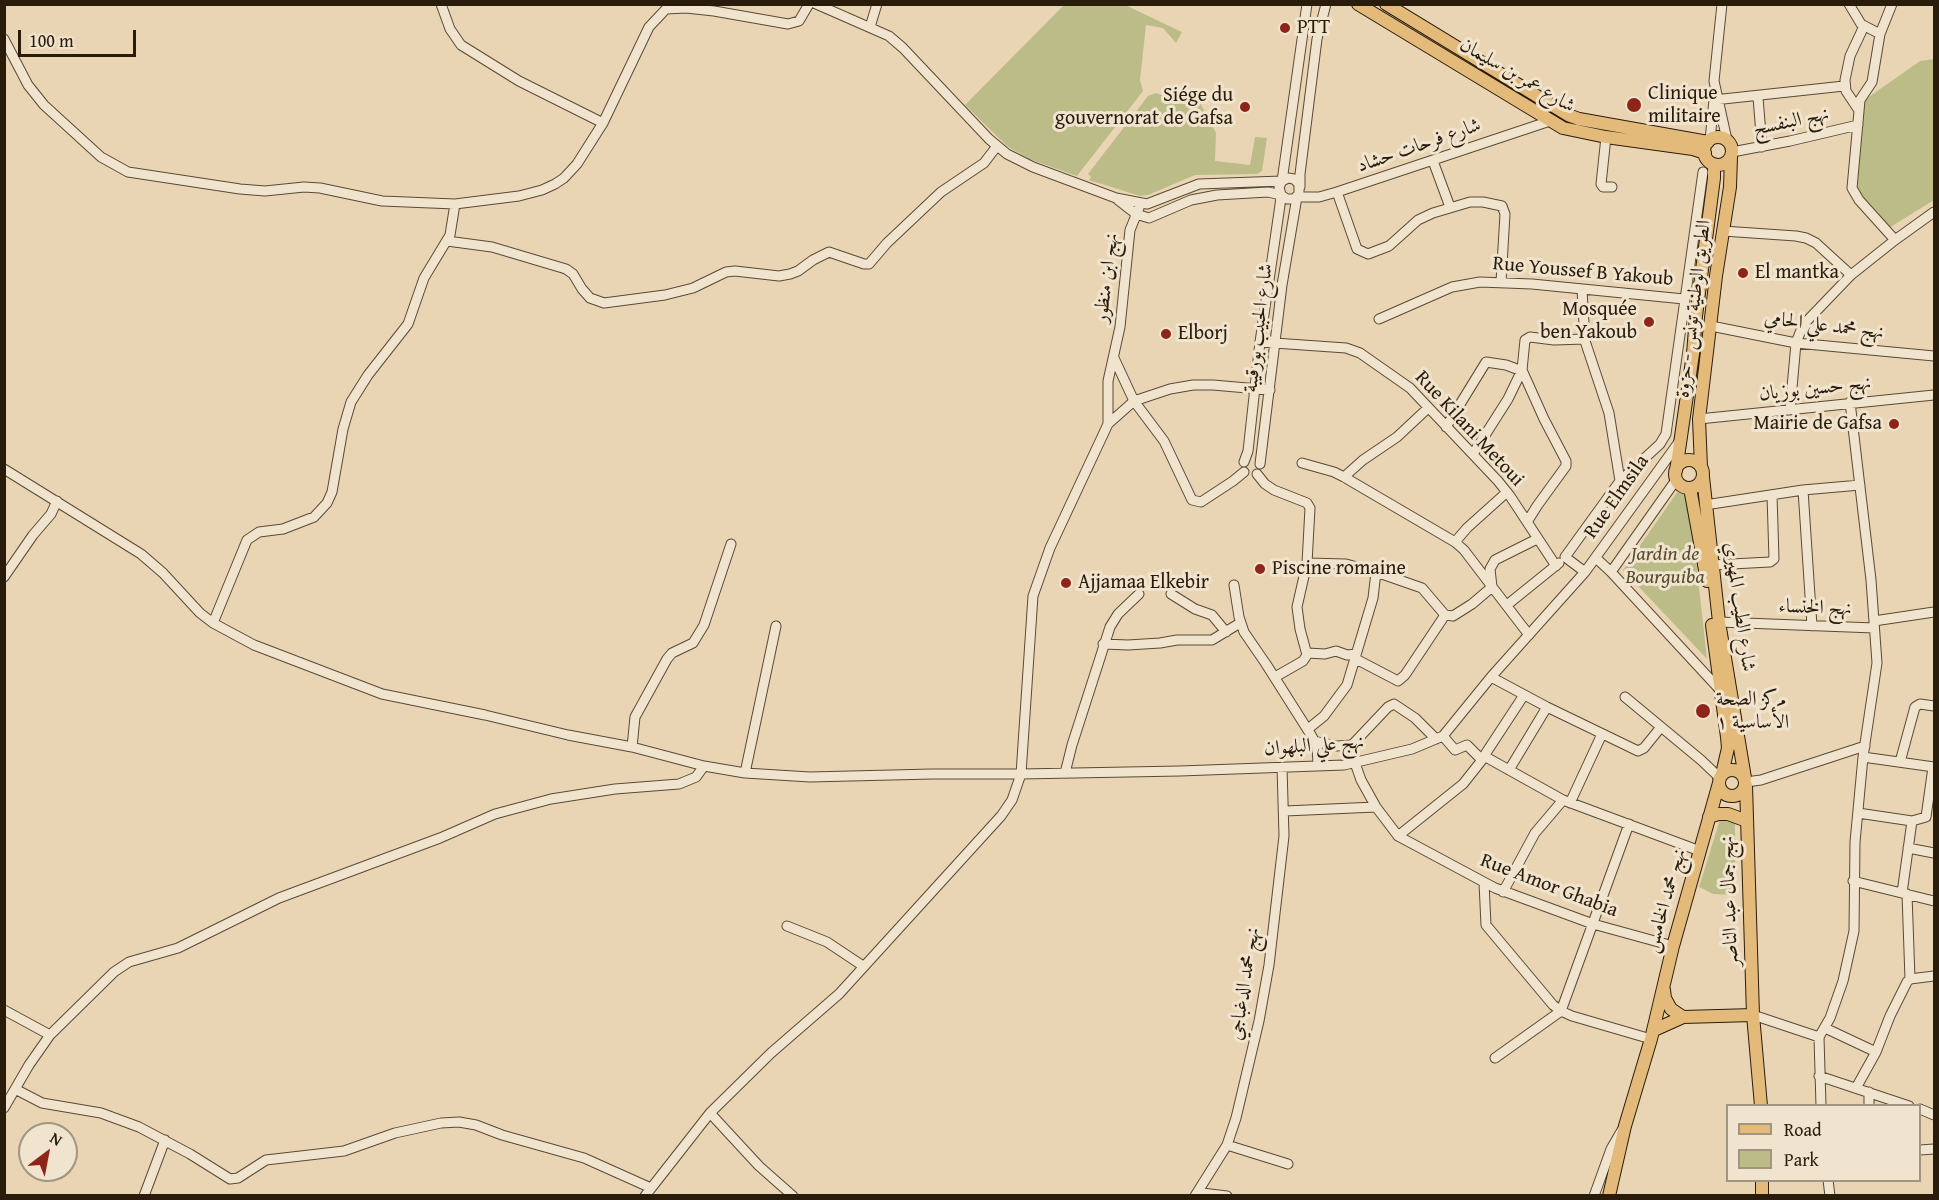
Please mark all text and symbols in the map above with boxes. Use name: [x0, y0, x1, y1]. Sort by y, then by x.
place label: PTT: [1297, 16, 1330, 40]
scale bar: [21, 18, 140, 56]
marker: PTT: [1278, 21, 1292, 35]
text: 100 m: [29, 27, 74, 54]
street label: شارع عمر بن سليمان: [1455, 33, 1579, 119]
place label: Clinique militaire: [1648, 82, 1721, 129]
place label: Siége du gouvernorat de Gafsa: [1055, 84, 1233, 131]
marker: Clinique militaire: [1625, 96, 1643, 114]
marker: Siége du gouvernorat de Gafsa: [1238, 100, 1252, 114]
street label: نهج البنفسج: [1751, 102, 1831, 142]
street label: شارع فرحات حشاد: [1354, 114, 1484, 178]
street label: الطريق الوطنية تونس - حزوة: [1671, 219, 1717, 399]
street label: نهج ابن منظور: [1090, 232, 1124, 324]
street label: Rue Youssef B Yakoub: [1492, 252, 1674, 292]
place label: El mantka: [1755, 261, 1839, 285]
street label: شارع الحبيب بورقيبة: [1239, 262, 1279, 394]
marker: El mantka: [1736, 266, 1750, 280]
place label: Mosquée ben Yakoub: [1540, 298, 1637, 345]
street label: نهج محمد علي الحامي: [1763, 307, 1885, 345]
marker: Mosquée ben Yakoub: [1642, 315, 1656, 329]
place label: Elborj: [1178, 322, 1228, 346]
marker: Elborj: [1159, 327, 1173, 341]
street label: Rue Kilani Metoui: [1409, 366, 1529, 492]
street label: نهج حسين بوزيان: [1758, 371, 1872, 407]
place label: Mairie de Gafsa: [1753, 412, 1882, 436]
marker: Mairie de Gafsa: [1887, 417, 1901, 431]
street label: Rue Elmsila: [1579, 450, 1655, 544]
street label: شارع الطيب المهيري: [1718, 541, 1760, 673]
park label: Jardin de Bourguiba: [1625, 543, 1705, 590]
place label: Piscine romaine: [1272, 557, 1406, 581]
marker: Piscine romaine: [1253, 562, 1267, 576]
place label: Ajjamaa Elkebir: [1078, 571, 1209, 595]
marker: Ajjamaa Elkebir: [1059, 576, 1073, 590]
street label: نهج الخنساء: [1778, 595, 1852, 621]
place label: مركز الصحة الأساسية ١: [1716, 688, 1789, 735]
marker: مركز الصحة الأساسية ١: [1694, 702, 1712, 720]
street label: نهج علي البلهوان: [1263, 731, 1365, 761]
street label: نهج جمال عبد الناصر: [1716, 835, 1744, 967]
street label: نهج محمد الخامس: [1640, 846, 1692, 956]
street label: Rue Amor Ghabia: [1477, 849, 1621, 923]
street label: نهج محمد الدغباجي: [1224, 926, 1266, 1042]
legend: [1726, 1104, 1921, 1182]
text: Road: [1784, 1116, 1822, 1143]
north arrow: [18, 1122, 78, 1182]
text: N: [46, 1125, 67, 1151]
text: Park: [1784, 1146, 1819, 1173]

